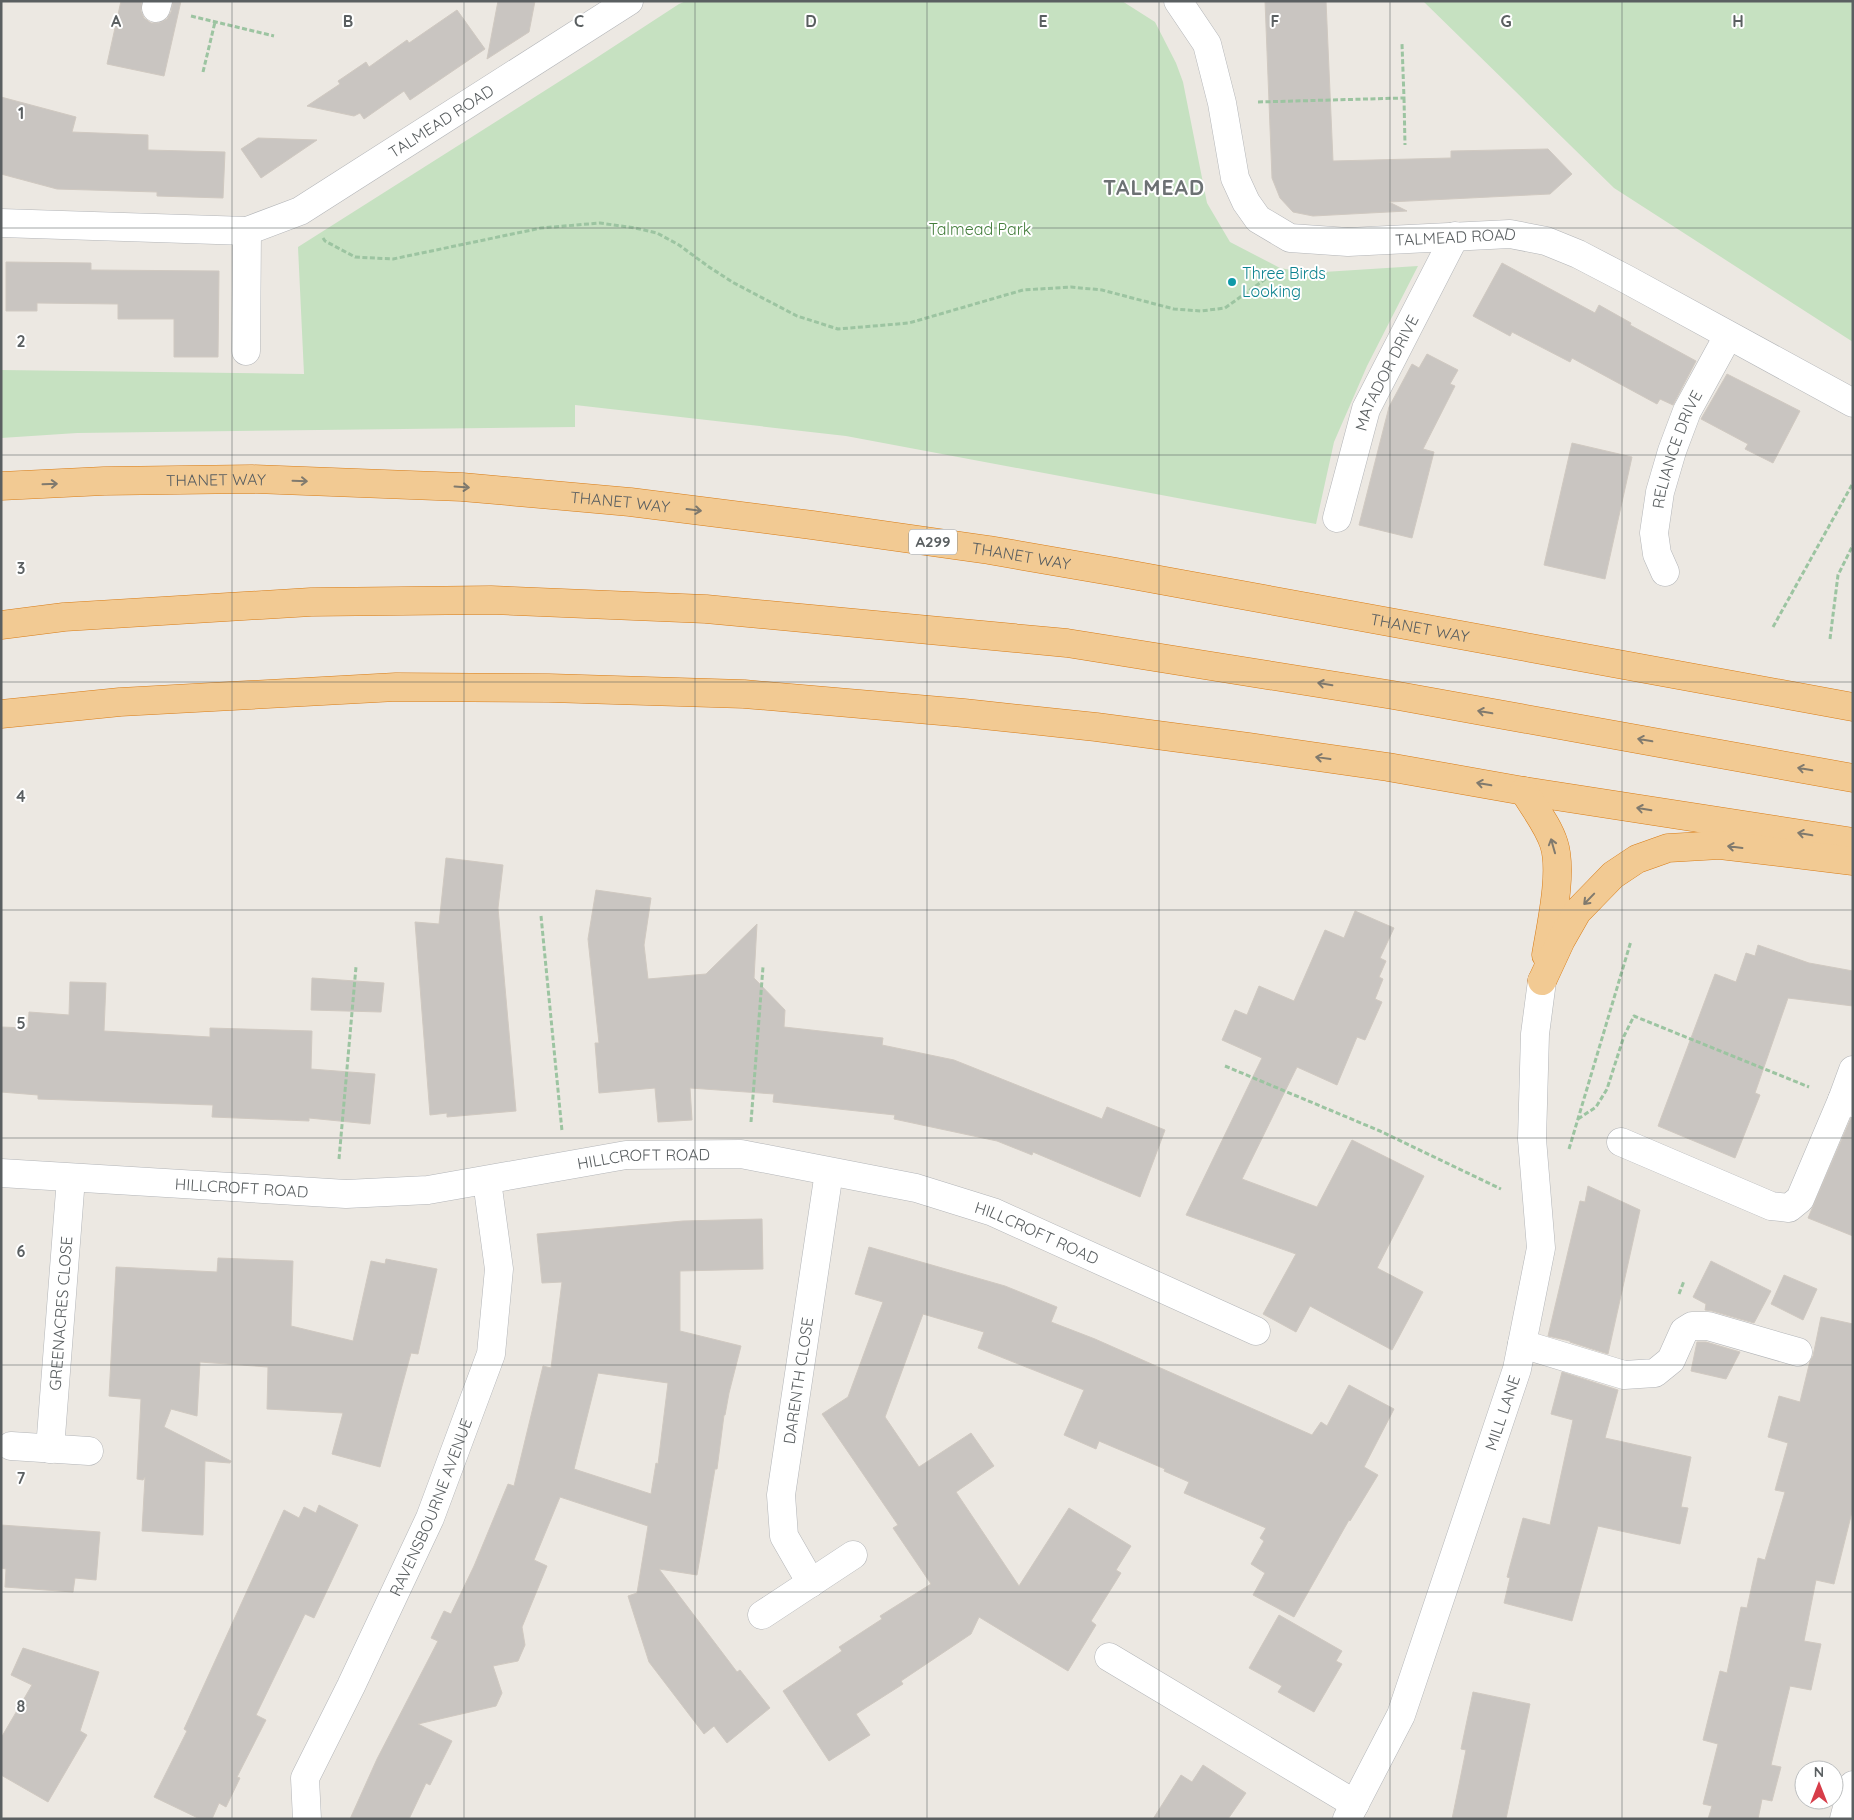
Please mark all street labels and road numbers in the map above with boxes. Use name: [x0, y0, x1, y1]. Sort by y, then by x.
street label: TALMEAD ROAD: [385, 80, 497, 162]
street label: TALMEAD ROAD: [1395, 223, 1518, 250]
street label: MATADOR DRIVE: [1351, 311, 1423, 433]
street label: RELIANCE DRIVE: [1648, 387, 1707, 510]
street label: THANET WAY: [166, 469, 266, 490]
street label: THANET WAY: [569, 487, 671, 517]
road number: A299: [909, 530, 957, 554]
street label: THANET WAY: [971, 538, 1072, 574]
street label: THANET WAY: [1369, 609, 1471, 647]
street label: HILLCROFT ROAD: [575, 1144, 710, 1173]
street label: HILLCROFT ROAD: [174, 1174, 309, 1202]
street label: HILLCROFT ROAD: [972, 1197, 1102, 1269]
street label: GREENACRES CLOSE: [45, 1235, 76, 1391]
street label: DARENTH CLOSE: [779, 1316, 817, 1445]
street label: MILL LANE: [1480, 1372, 1524, 1453]
street label: RAVENSBOURNE AVENUE: [385, 1415, 476, 1599]

